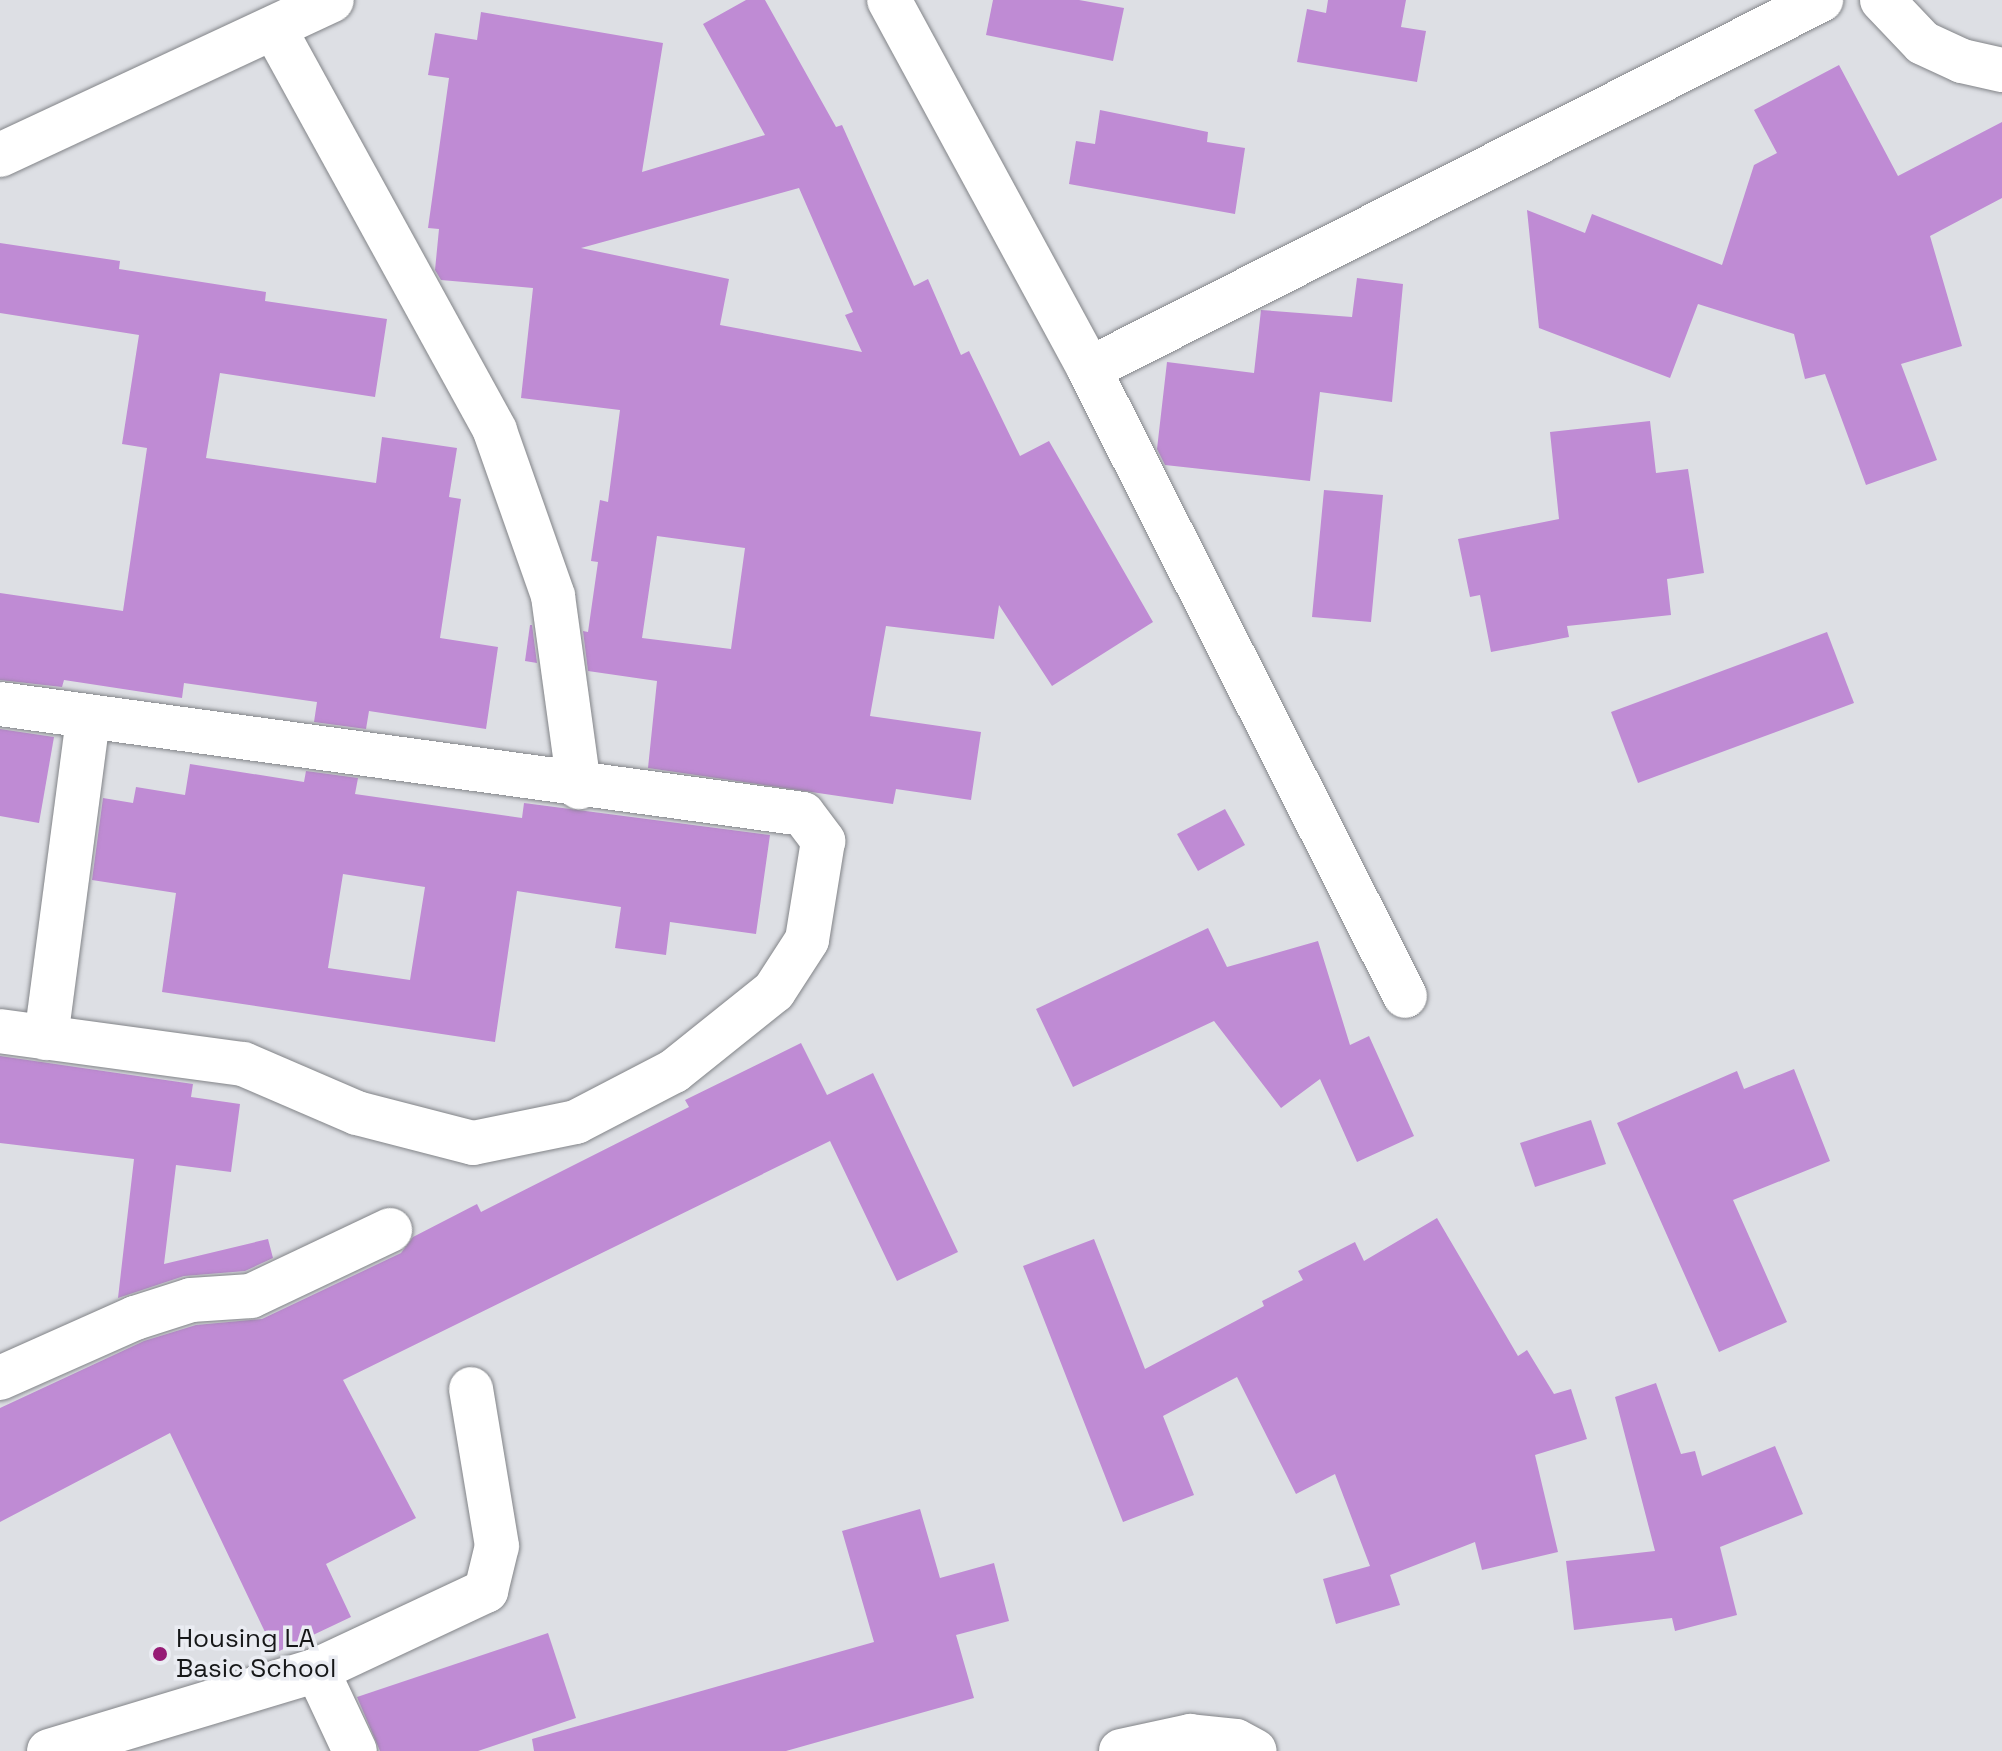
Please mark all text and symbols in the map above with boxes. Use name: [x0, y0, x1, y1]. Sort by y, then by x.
place label: Housing LA Basic School: [176, 1623, 336, 1684]
marker: Housing LA Basic School: [151, 1645, 169, 1663]

